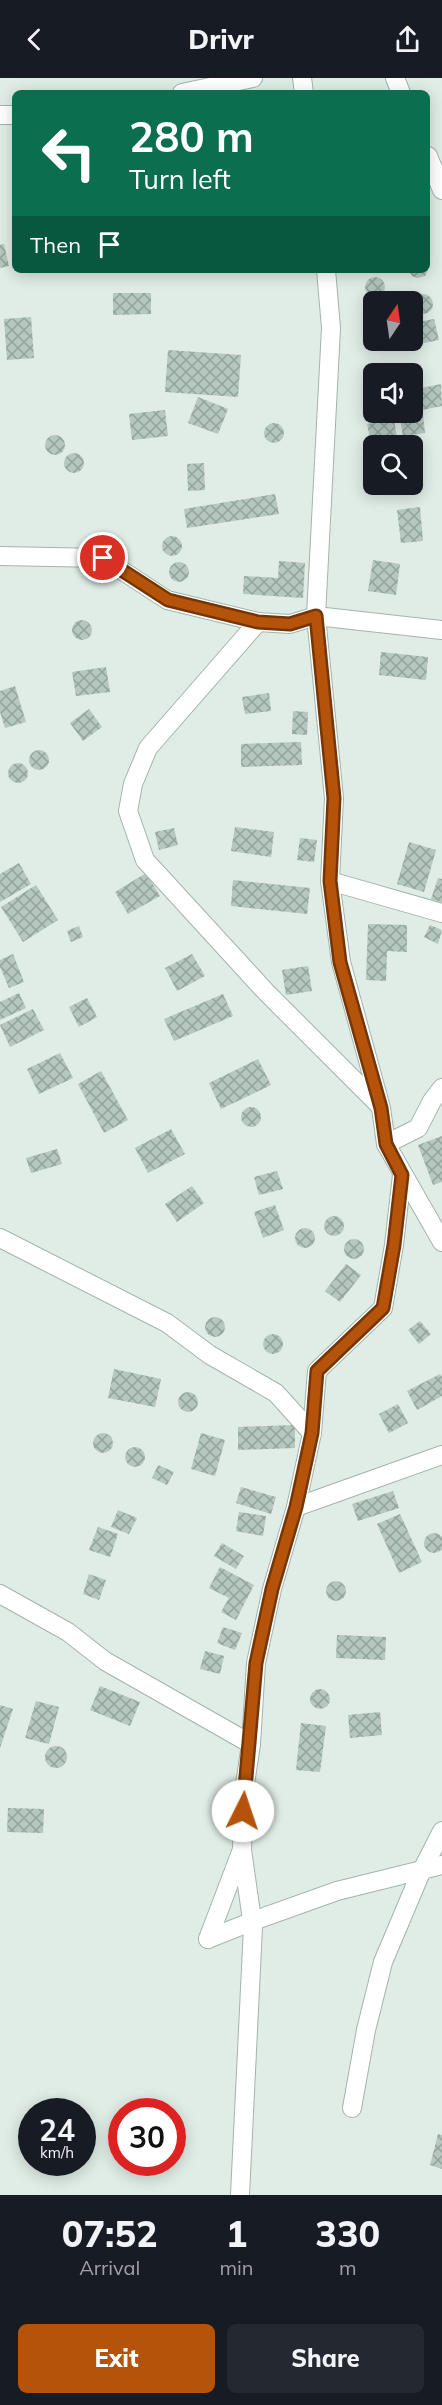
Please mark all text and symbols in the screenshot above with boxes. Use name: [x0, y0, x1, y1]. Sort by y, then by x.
text: Drivr: [188, 22, 254, 56]
icon: back: [18, 23, 51, 56]
icon: share: [391, 23, 424, 56]
text: 280 m: [129, 110, 254, 163]
icon: left: [30, 114, 108, 192]
text: Turn left: [129, 162, 231, 196]
icon: arrive: [93, 228, 126, 261]
text: Then: [30, 231, 81, 259]
north arrow: [363, 291, 423, 351]
map controls: [363, 291, 423, 495]
button: sound: [363, 363, 423, 423]
button: search: [363, 435, 423, 495]
pin: [77, 532, 128, 583]
icon: arrive: [86, 541, 119, 574]
position arrow: [211, 1779, 275, 1843]
speed limit sign: 30: [108, 2098, 186, 2176]
text: 24: [39, 2111, 75, 2149]
text: km/h: [40, 2143, 74, 2162]
text: 07:52: [62, 2211, 158, 2256]
text: 1: [226, 2211, 247, 2256]
text: 330: [315, 2211, 380, 2256]
text: Arrival: [79, 2255, 140, 2280]
text: min: [219, 2255, 254, 2280]
text: m: [339, 2255, 357, 2280]
button: Exit: [18, 2324, 215, 2393]
button: Share: [227, 2324, 424, 2393]

